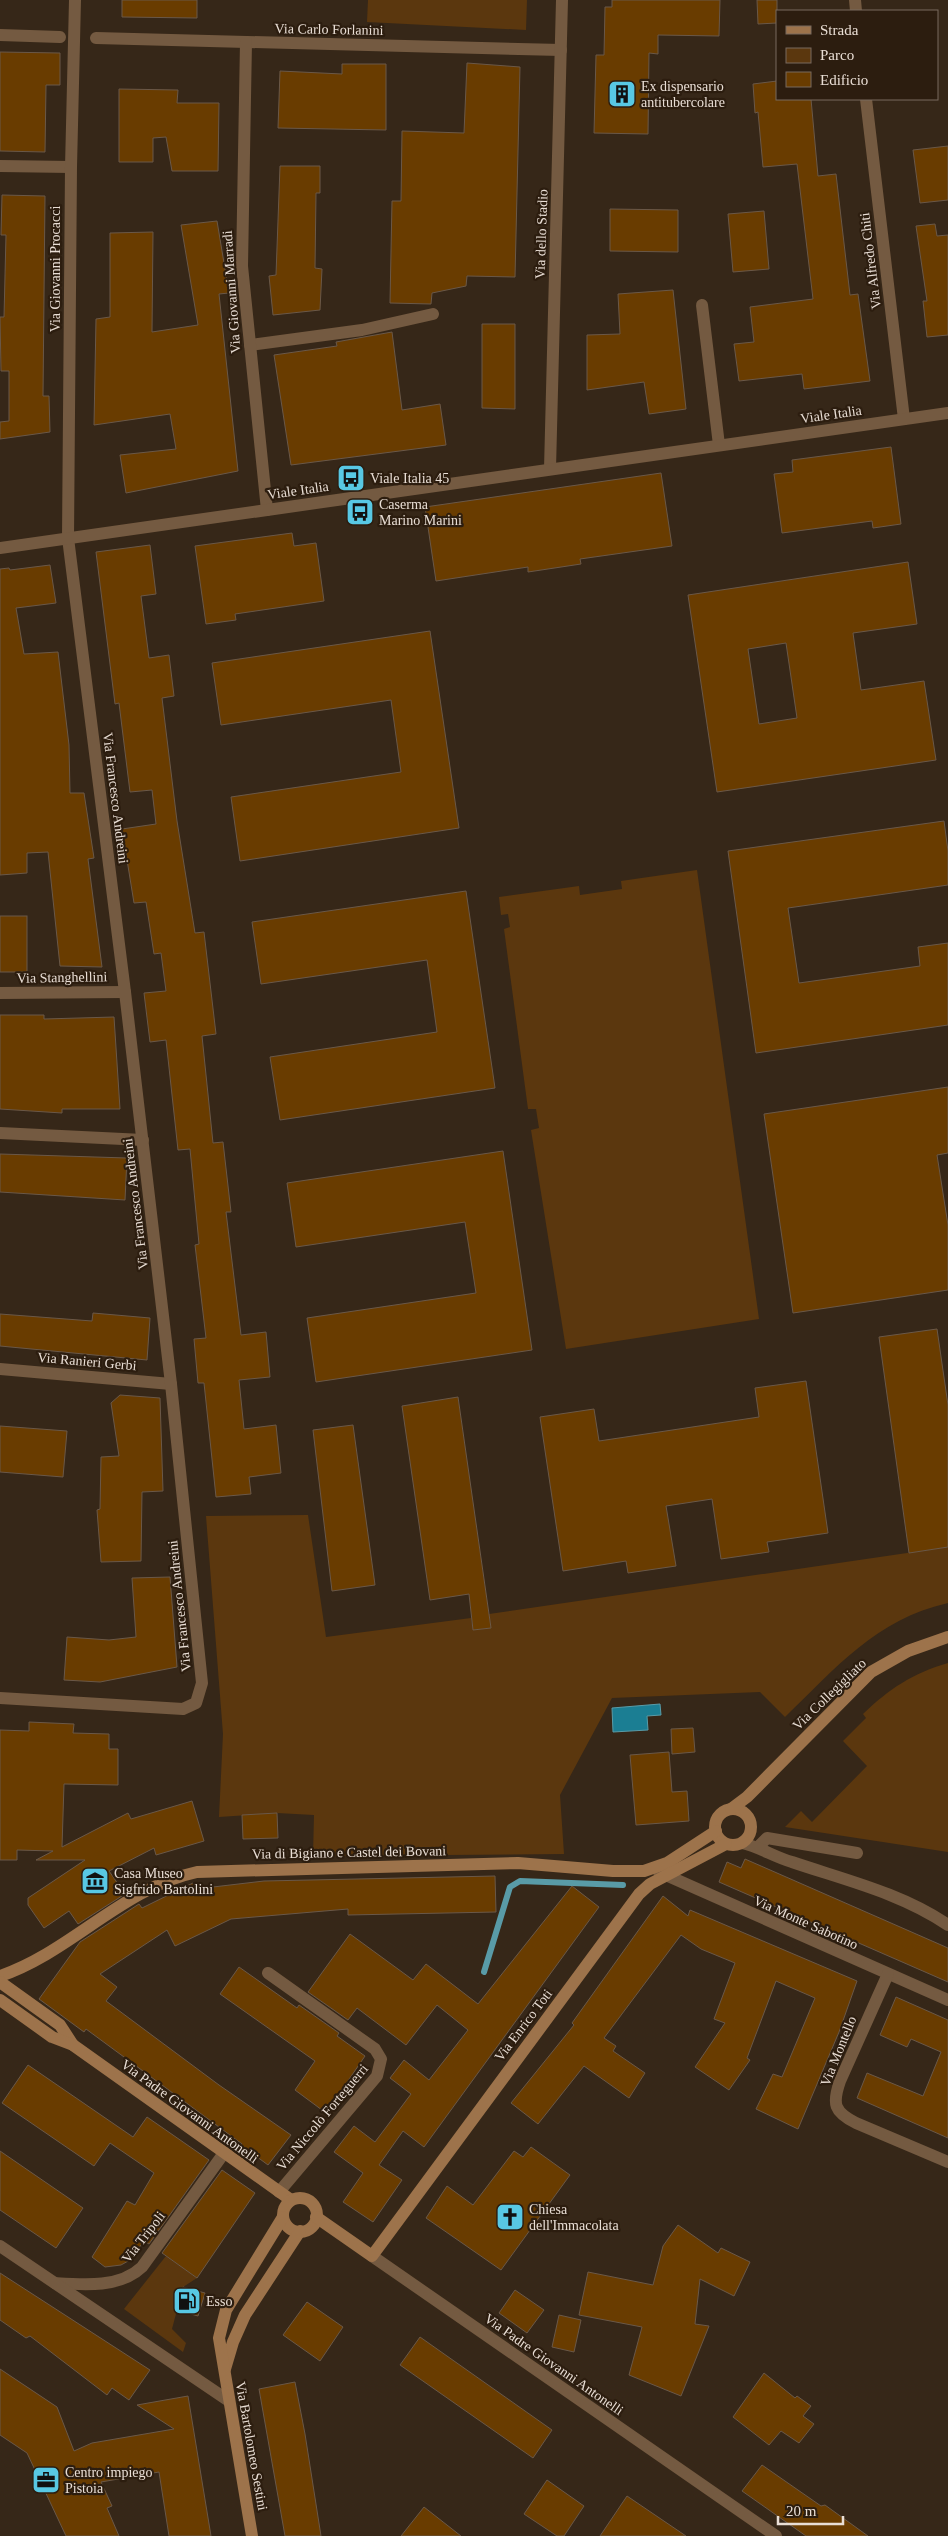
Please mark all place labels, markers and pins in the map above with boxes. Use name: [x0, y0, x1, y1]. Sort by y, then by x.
building icon: Ex dispensario antitubercolare: [607, 79, 637, 109]
place label: Ex dispensario antitubercolare: [641, 79, 725, 110]
bus stop icon: Viale Italia 45: [336, 463, 366, 493]
place label: Viale Italia 45: [370, 471, 449, 486]
bus stop icon: Caserma Marino Marini: [345, 497, 375, 527]
place label: Caserma Marino Marini: [379, 497, 462, 528]
museum icon: Casa Museo Sigfrido Bartolini: [80, 1866, 110, 1896]
place label: Casa Museo Sigfrido Bartolini: [114, 1866, 213, 1897]
church icon: Chiesa dell'Immacolata: [495, 2202, 525, 2232]
place label: Chiesa dell'Immacolata: [529, 2202, 619, 2233]
fuel station icon: Esso: [172, 2286, 202, 2316]
place label: Esso: [206, 2294, 232, 2309]
office icon: Centro impiego Pistoia: [31, 2465, 61, 2495]
place label: Centro impiego Pistoia: [65, 2465, 153, 2496]

